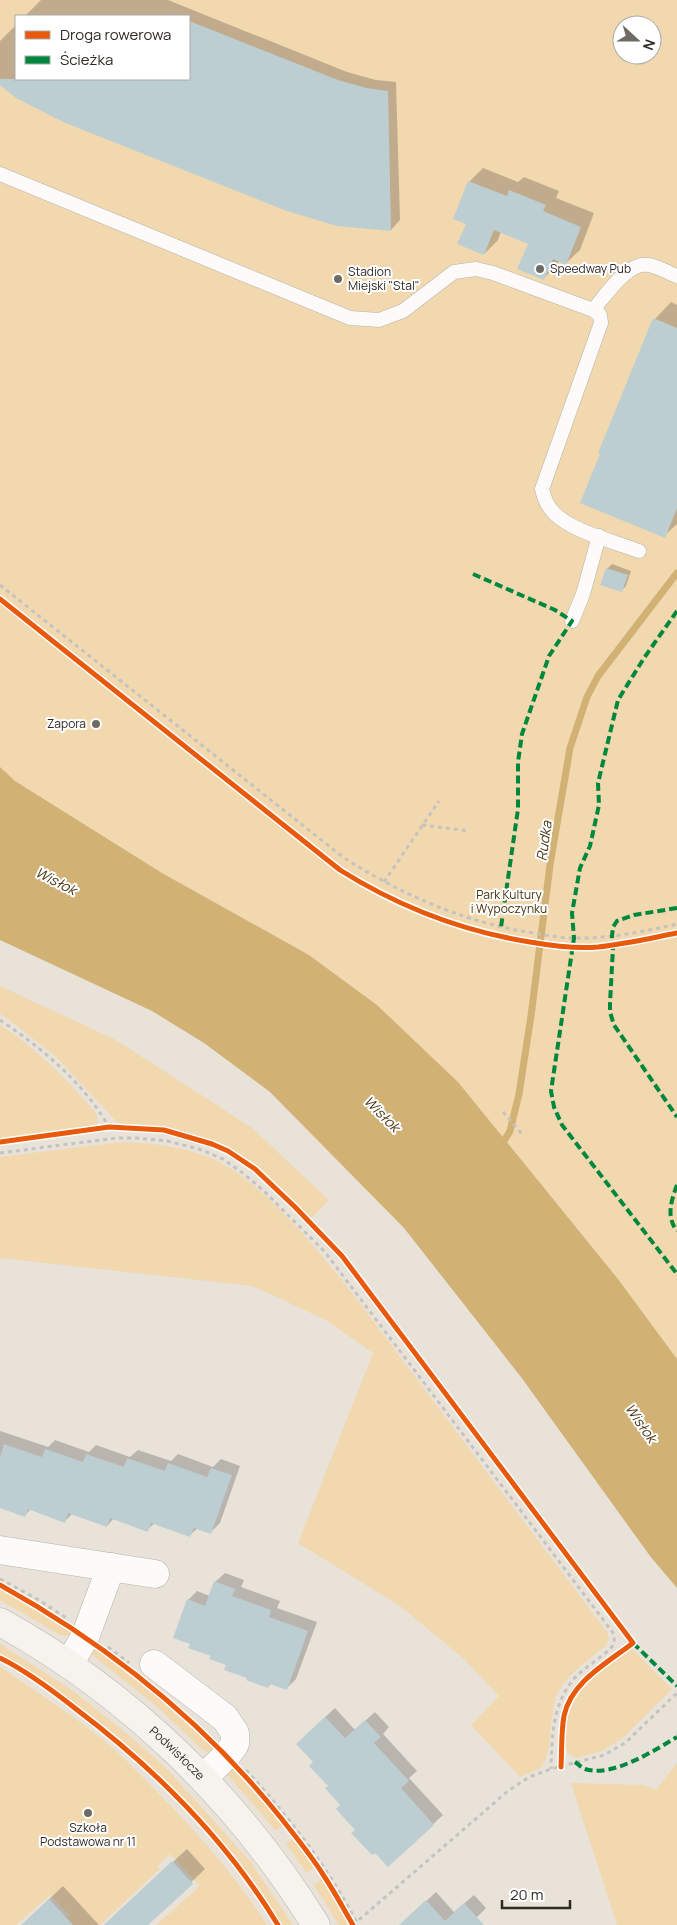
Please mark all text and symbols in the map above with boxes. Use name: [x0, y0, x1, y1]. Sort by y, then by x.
legend: [15, 15, 190, 80]
north arrow: [612, 15, 662, 65]
text: Droga rowerowa: [60, 24, 171, 45]
text: N: [639, 37, 660, 53]
text: Ścieżka: [60, 49, 113, 70]
place label: Speedway Pub: [550, 260, 631, 277]
place label: Stadion Miejski "Stal": [348, 263, 419, 294]
marker: Speedway Pub: [534, 263, 546, 275]
marker: Stadion Miejski "Stal": [332, 273, 344, 285]
place label: Zapora: [47, 715, 86, 732]
marker: Zapora: [90, 718, 102, 730]
water label: Rudka: [531, 819, 556, 862]
water label: Wisłok: [32, 862, 82, 900]
park label: Park Kultury i Wypoczynku: [471, 886, 547, 917]
water label: Wisłok: [360, 1091, 406, 1137]
water label: Wisłok: [621, 1399, 663, 1448]
street label: Podwisłocze: [146, 1722, 209, 1784]
marker: Szkoła Podstawowa nr 11: [82, 1807, 94, 1819]
place label: Szkoła Podstawowa nr 11: [40, 1819, 136, 1850]
scale bar: [502, 1878, 570, 1910]
text: 20 m: [510, 1884, 543, 1905]

